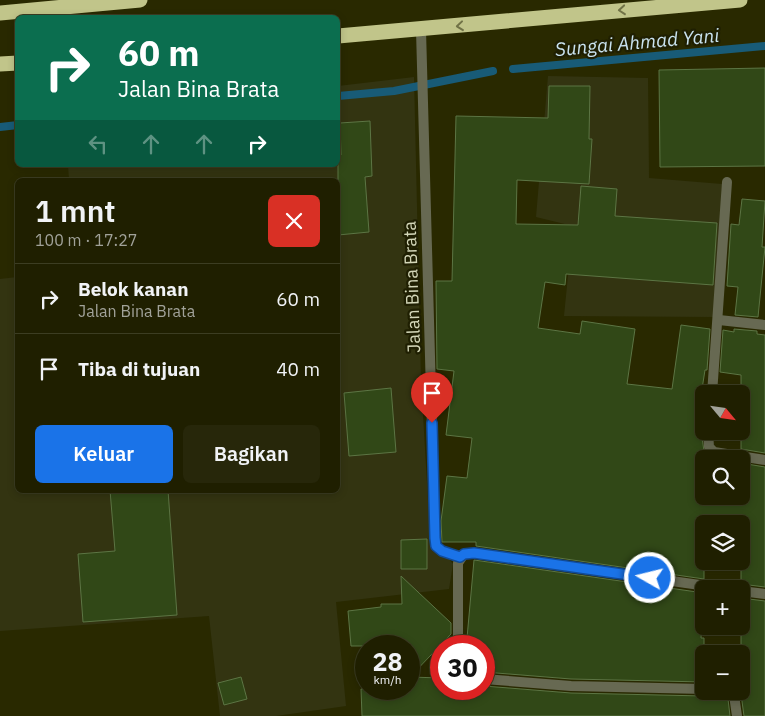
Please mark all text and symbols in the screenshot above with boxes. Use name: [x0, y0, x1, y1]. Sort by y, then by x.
one-way arrow: [617, 5, 625, 16]
one-way arrow: [456, 20, 464, 31]
water label: Sungai Ahmad Yani: [554, 23, 721, 61]
text: 60 m: [118, 30, 200, 76]
icon: right: [35, 35, 100, 100]
text: Jalan Bina Brata: [118, 74, 279, 103]
icon: left: [84, 130, 112, 158]
icon: ahead: [137, 130, 165, 158]
icon: ahead: [190, 130, 218, 158]
icon: right: [243, 130, 271, 158]
text: 1 mnt: [35, 191, 116, 230]
button: close: [268, 195, 320, 247]
street label: Jalan Bina Brata: [398, 220, 425, 353]
text: 100 m · 17:27: [35, 230, 137, 250]
text: Belok kanan: [78, 277, 189, 301]
icon: right: [35, 285, 63, 313]
text: 60 m: [276, 287, 320, 311]
text: Jalan Bina Brata: [78, 301, 195, 321]
icon: arrive: [35, 355, 63, 383]
text: Tiba di tujuan: [78, 357, 200, 381]
text: 40 m: [276, 357, 320, 381]
pin: [411, 372, 453, 423]
icon: arrive: [418, 379, 446, 407]
north arrow: [695, 385, 750, 440]
map controls: [695, 385, 750, 700]
button: Keluar: [35, 425, 173, 483]
button: Bagikan: [183, 425, 320, 483]
button: search: [695, 450, 750, 505]
button: layers: [695, 515, 750, 570]
position arrow: [623, 551, 675, 603]
button: +: [695, 580, 750, 635]
speed limit sign: 30: [430, 635, 495, 700]
text: 28: [372, 645, 403, 678]
button: −: [695, 645, 750, 700]
text: km/h: [373, 672, 402, 687]

